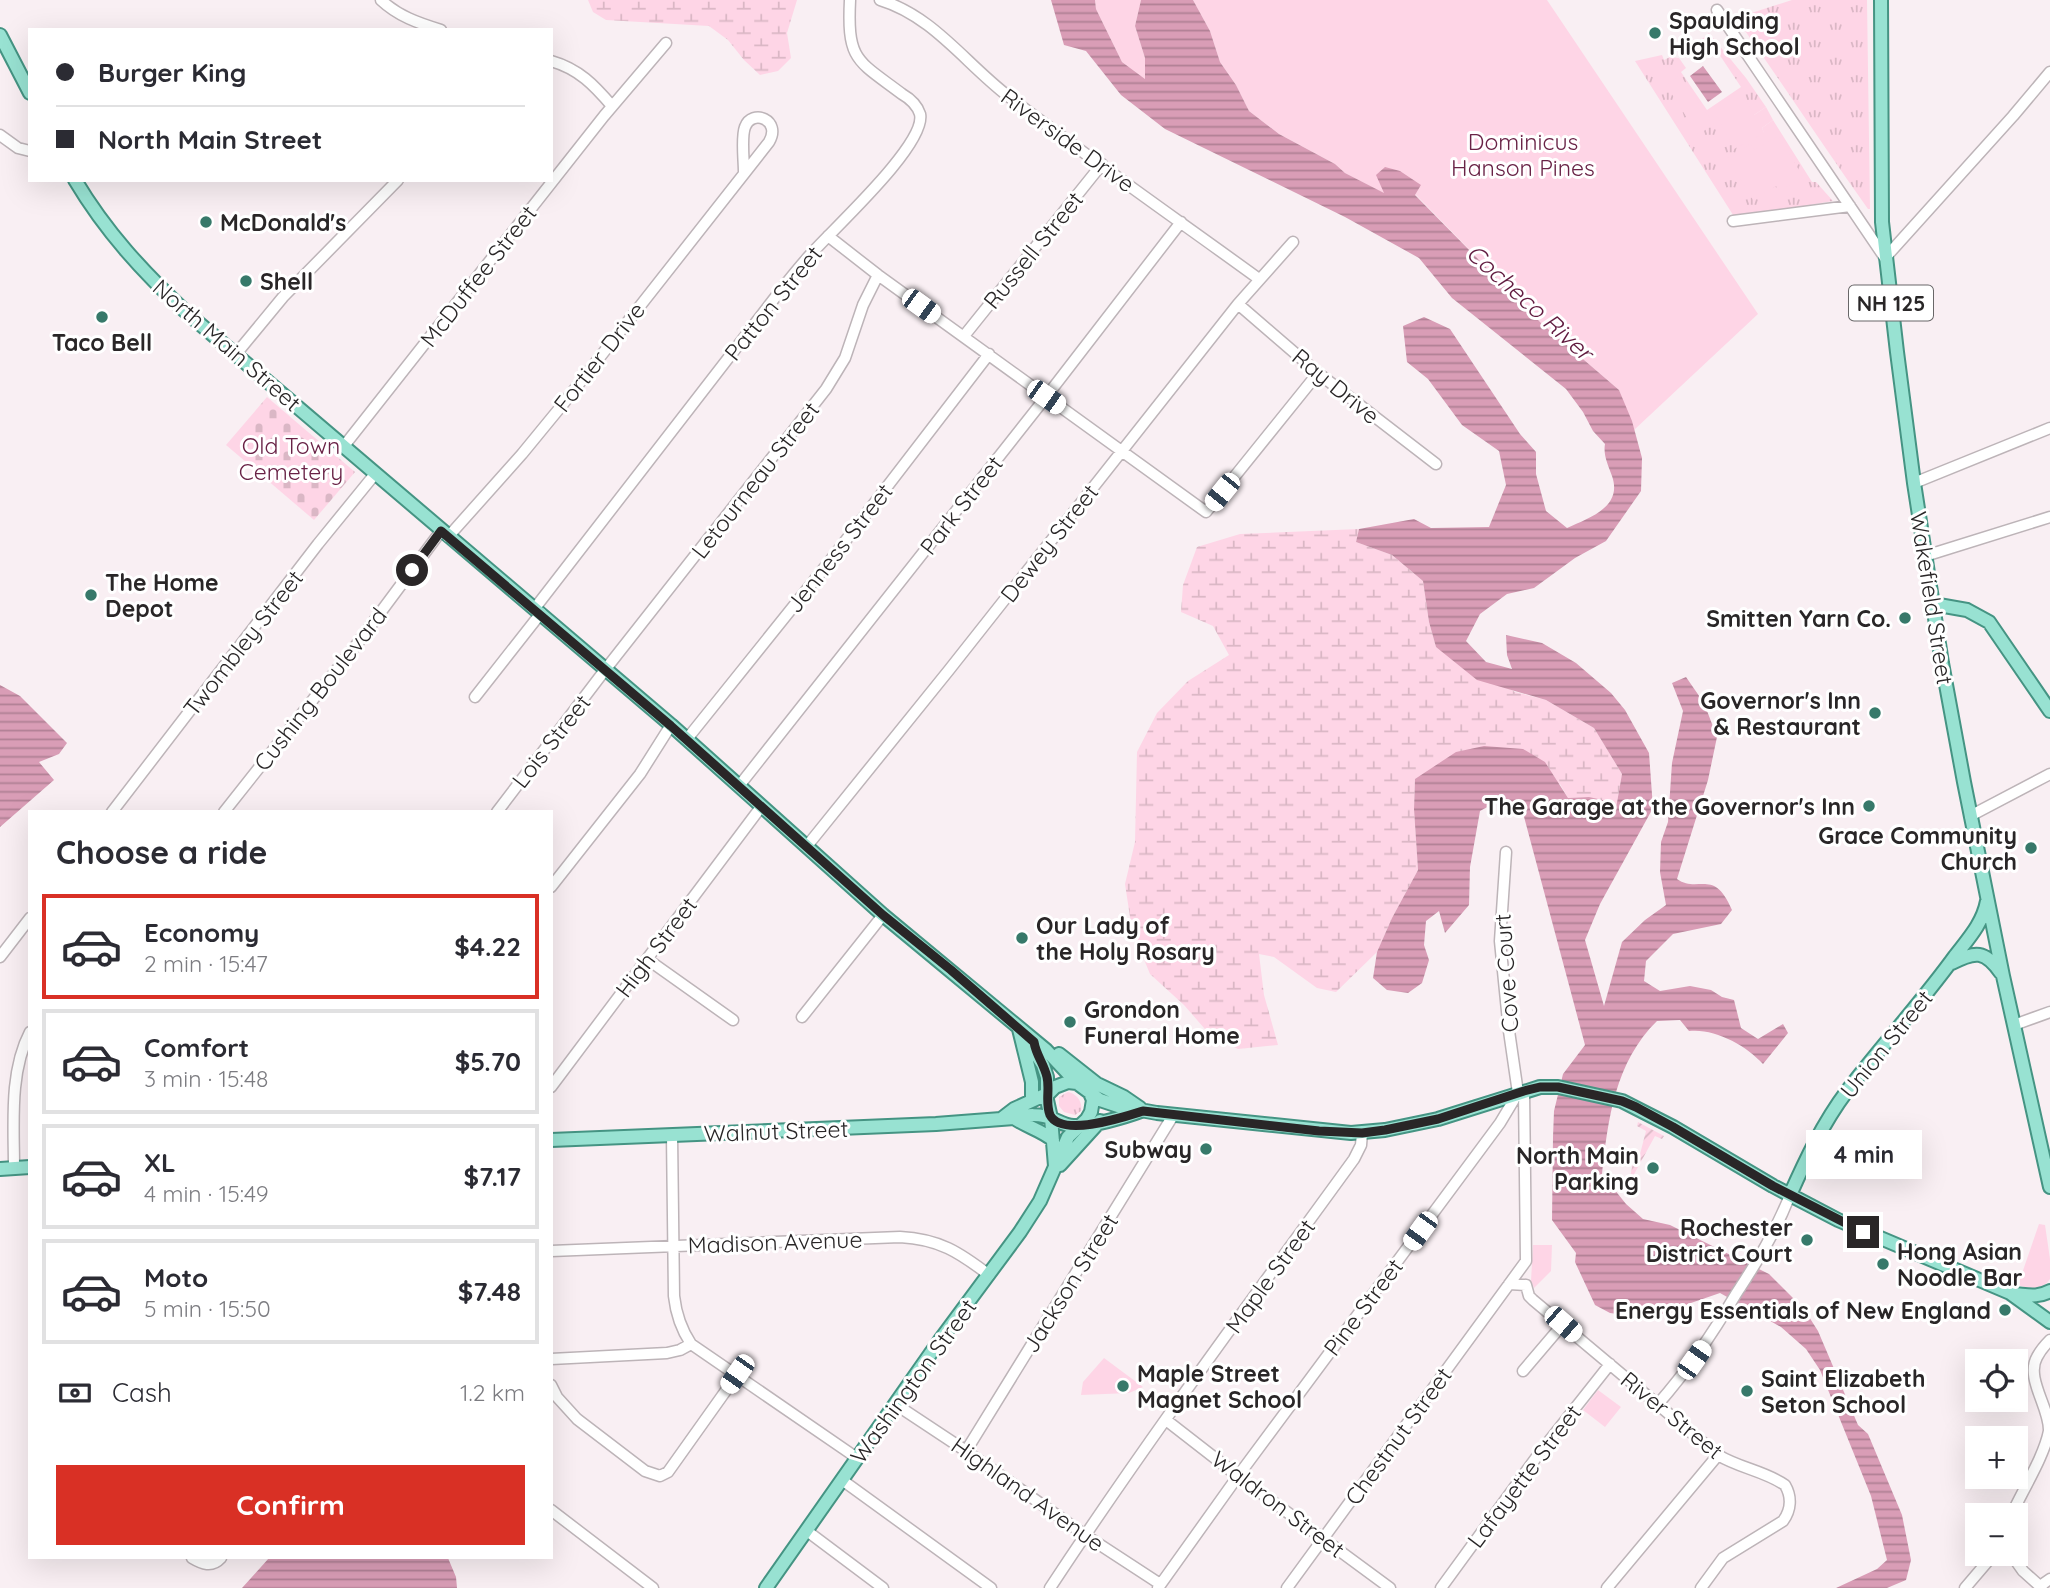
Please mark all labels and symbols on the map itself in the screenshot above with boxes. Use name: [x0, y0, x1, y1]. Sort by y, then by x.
place label: Spaulding High School: [1669, 6, 1800, 61]
marker: Spaulding High School: [1647, 25, 1663, 41]
street label: Riverside Drive: [995, 82, 1141, 198]
park label: Dominicus Hanson Pines: [1451, 127, 1595, 182]
street label: Russell Street: [977, 185, 1089, 315]
street label: McDuffee Street: [414, 199, 543, 353]
place label: McDonald's: [220, 208, 346, 237]
marker: McDonald's: [198, 214, 214, 230]
water label: Cocheco River: [1461, 237, 1601, 368]
street label: Patton Street: [718, 240, 828, 366]
place label: Shell: [260, 267, 313, 296]
street label: North Main Street: [147, 273, 307, 417]
marker: Shell: [238, 273, 254, 289]
car: [898, 285, 945, 327]
road number: NH 125: [1849, 286, 1933, 320]
street label: Fortier Drive: [547, 296, 651, 418]
marker: Taco Bell: [94, 309, 110, 325]
place label: Taco Bell: [52, 328, 152, 357]
street label: Ray Drive: [1286, 342, 1386, 430]
car: [1023, 376, 1070, 418]
street label: Letourneau Street: [685, 396, 825, 564]
park label: Old Town Cemetery: [239, 431, 343, 486]
street label: Park Street: [913, 449, 1009, 560]
car: [1201, 469, 1244, 515]
street label: Jenness Street: [779, 477, 899, 619]
street label: Dewey Street: [994, 478, 1104, 608]
street label: Wakefield Street: [1904, 509, 1960, 687]
route start: [396, 554, 428, 586]
street label: Twombley Street: [177, 564, 309, 722]
place label: The Home Depot: [105, 568, 219, 623]
marker: The Home Depot: [83, 587, 99, 603]
street label: Cushing Boulevard: [247, 602, 393, 776]
place label: Smitten Yarn Co.: [1706, 604, 1891, 633]
marker: Smitten Yarn Co.: [1897, 610, 1913, 626]
place label: Governor's Inn & Restaurant: [1700, 686, 1861, 741]
street label: Lois Street: [505, 688, 597, 794]
marker: Governor's Inn & Restaurant: [1867, 705, 1883, 721]
place label: The Garage at the Governor's Inn: [1484, 792, 1855, 821]
marker: The Garage at the Governor's Inn: [1861, 798, 1877, 814]
place label: Grace Community Church: [1818, 821, 2017, 876]
marker: Grace Community Church: [2023, 840, 2039, 856]
street label: High Street: [609, 891, 703, 1003]
place label: Our Lady of the Holy Rosary: [1036, 911, 1215, 966]
street label: Cove Court: [1487, 913, 1525, 1033]
marker: Our Lady of the Holy Rosary: [1014, 930, 1030, 946]
street label: Union Street: [1834, 984, 1939, 1104]
place label: Grondon Funeral Home: [1084, 995, 1240, 1050]
marker: Grondon Funeral Home: [1062, 1014, 1078, 1030]
street label: Walnut Street: [703, 1114, 849, 1148]
callout: 4 min: [1805, 1130, 1921, 1180]
place label: Subway: [1105, 1135, 1192, 1164]
marker: Subway: [1198, 1141, 1214, 1157]
place label: North Main Parking: [1516, 1141, 1639, 1196]
marker: North Main Parking: [1645, 1160, 1661, 1176]
street label: Jackson Street: [1016, 1208, 1124, 1358]
car: [1400, 1208, 1441, 1254]
street label: Maple Street: [1219, 1213, 1321, 1339]
place label: Rochester District Court: [1646, 1213, 1793, 1268]
route end: [1847, 1216, 1879, 1248]
street label: Madison Avenue: [687, 1224, 863, 1260]
marker: Rochester District Court: [1799, 1232, 1815, 1248]
place label: Hong Asian Noodle Bar: [1897, 1237, 2023, 1292]
street label: Pine Street: [1317, 1253, 1409, 1361]
marker: Hong Asian Noodle Bar: [1875, 1256, 1891, 1272]
street label: Washington Street: [844, 1293, 983, 1469]
place label: Energy Essentials of New England: [1615, 1296, 1991, 1325]
car: [1541, 1302, 1586, 1346]
marker: Energy Essentials of New England: [1997, 1302, 2013, 1318]
car: [1674, 1337, 1715, 1383]
car: [717, 1351, 758, 1397]
place label: Maple Street Magnet School: [1137, 1359, 1302, 1414]
street label: Chestnut Street: [1338, 1361, 1458, 1510]
place label: Saint Elizabeth Seton School: [1761, 1364, 1925, 1419]
street label: River Street: [1615, 1365, 1729, 1465]
marker: Maple Street Magnet School: [1115, 1378, 1131, 1394]
marker: Saint Elizabeth Seton School: [1739, 1383, 1755, 1399]
street label: Lafayette Street: [1461, 1398, 1587, 1553]
street label: Highland Avenue: [946, 1430, 1110, 1558]
street label: Waldron Street: [1206, 1444, 1351, 1564]

